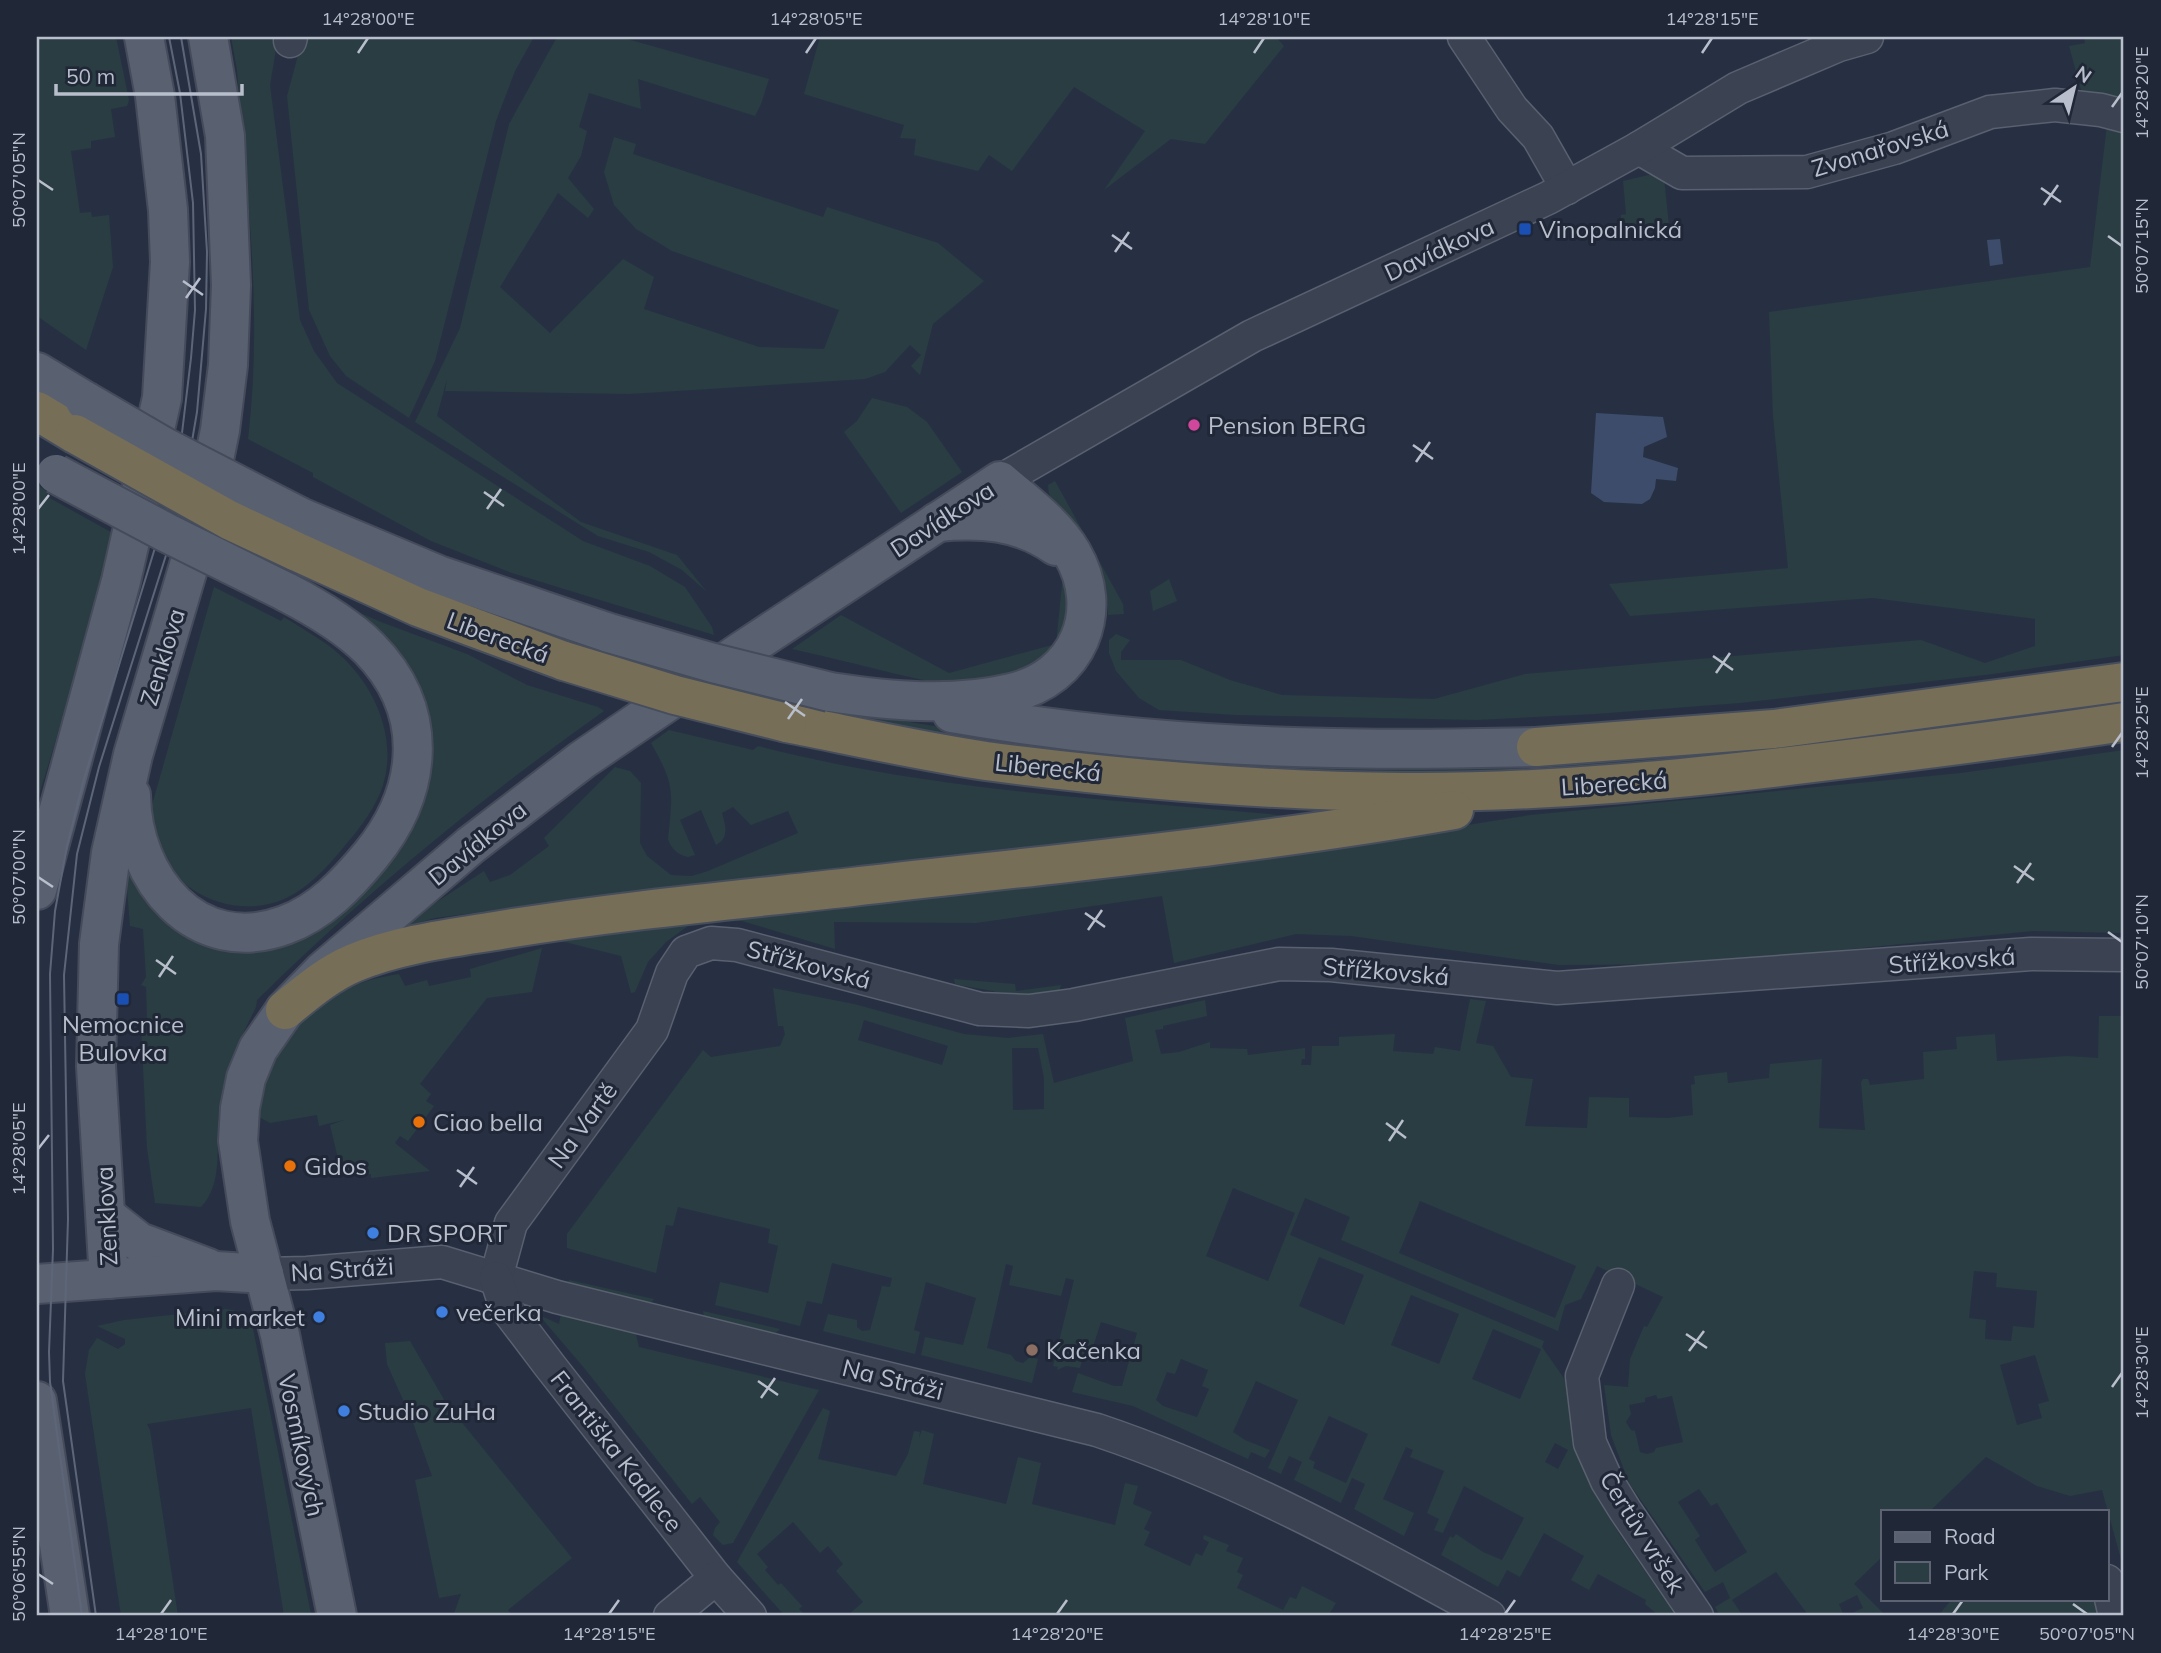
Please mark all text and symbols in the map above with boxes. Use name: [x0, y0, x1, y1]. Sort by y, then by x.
text: 14°28'00"E: [321, 7, 415, 30]
text: 14°28'05"E: [769, 7, 863, 30]
text: 14°28'10"E: [1217, 7, 1311, 30]
text: 14°28'15"E: [1665, 7, 1759, 30]
text: 14°28'20"E: [2130, 46, 2153, 140]
scale bar: [56, 52, 242, 96]
north arrow: [2038, 52, 2108, 122]
text: N: [2071, 60, 2097, 88]
text: 50 m: [66, 63, 115, 89]
street label: Zvonařovská: [1808, 113, 1952, 183]
text: 50°07'05"N: [7, 132, 30, 228]
text: 50°07'15"N: [2130, 198, 2153, 294]
street label: Davídkova: [1379, 211, 1499, 287]
place label: Vinopalnická: [1539, 214, 1682, 244]
marker: Vinopalnická: [1517, 221, 1533, 237]
place label: Pension BERG: [1208, 410, 1366, 440]
marker: Pension BERG: [1186, 417, 1202, 433]
text: 14°28'00"E: [7, 462, 30, 556]
street label: Davídkova: [885, 474, 999, 564]
street label: Zenklova: [133, 605, 191, 709]
street label: Liberecká: [443, 605, 553, 669]
text: 14°28'25"E: [2130, 686, 2153, 780]
street label: Liberecká: [993, 747, 1103, 787]
street label: Liberecká: [1560, 764, 1668, 802]
street label: Davídkova: [422, 794, 532, 892]
text: 50°07'00"N: [7, 829, 30, 925]
text: 50°07'10"N: [2130, 894, 2153, 990]
street label: Střížkovská: [744, 933, 874, 995]
street label: Střížkovská: [1888, 941, 2016, 979]
street label: Střížkovská: [1321, 951, 1451, 991]
marker: Nemocnice Bulovka: [115, 991, 131, 1007]
place label: Nemocnice Bulovka: [62, 1009, 184, 1067]
street label: Na Vartě: [541, 1076, 623, 1174]
text: 14°28'05"E: [7, 1102, 30, 1196]
place label: Ciao bella: [433, 1107, 543, 1137]
marker: Ciao bella: [411, 1114, 427, 1130]
place label: Gidos: [304, 1151, 367, 1181]
marker: Gidos: [282, 1158, 298, 1174]
street label: Zenklova: [88, 1165, 124, 1267]
place label: DR SPORT: [387, 1218, 508, 1248]
marker: DR SPORT: [365, 1225, 381, 1241]
street label: Na Stráži: [289, 1250, 395, 1288]
place label: večerka: [456, 1297, 542, 1327]
place label: Mini market: [175, 1302, 305, 1332]
marker: večerka: [434, 1304, 450, 1320]
marker: Mini market: [311, 1309, 327, 1325]
text: 14°28'30"E: [2130, 1326, 2153, 1420]
place label: Kačenka: [1046, 1335, 1141, 1365]
marker: Kačenka: [1024, 1342, 1040, 1358]
street label: Na Stráži: [839, 1352, 947, 1406]
street label: Františka Kadlece: [545, 1364, 689, 1538]
street label: Vosmíkových: [272, 1371, 332, 1519]
place label: Studio ZuHa: [358, 1396, 496, 1426]
marker: Studio ZuHa: [336, 1403, 352, 1419]
street label: Čertův vršek: [1594, 1466, 1693, 1599]
legend: [1881, 1510, 2108, 1600]
text: Road: [1944, 1523, 1995, 1549]
text: 50°06'55"N: [7, 1526, 30, 1622]
text: Park: [1944, 1559, 1988, 1585]
text: 14°28'10"E: [114, 1622, 208, 1645]
text: 14°28'15"E: [562, 1622, 656, 1645]
text: 14°28'20"E: [1010, 1622, 1104, 1645]
text: 14°28'25"E: [1458, 1622, 1552, 1645]
text: 14°28'30"E: [1906, 1622, 2000, 1645]
text: 50°07'05"N: [2039, 1622, 2135, 1645]

